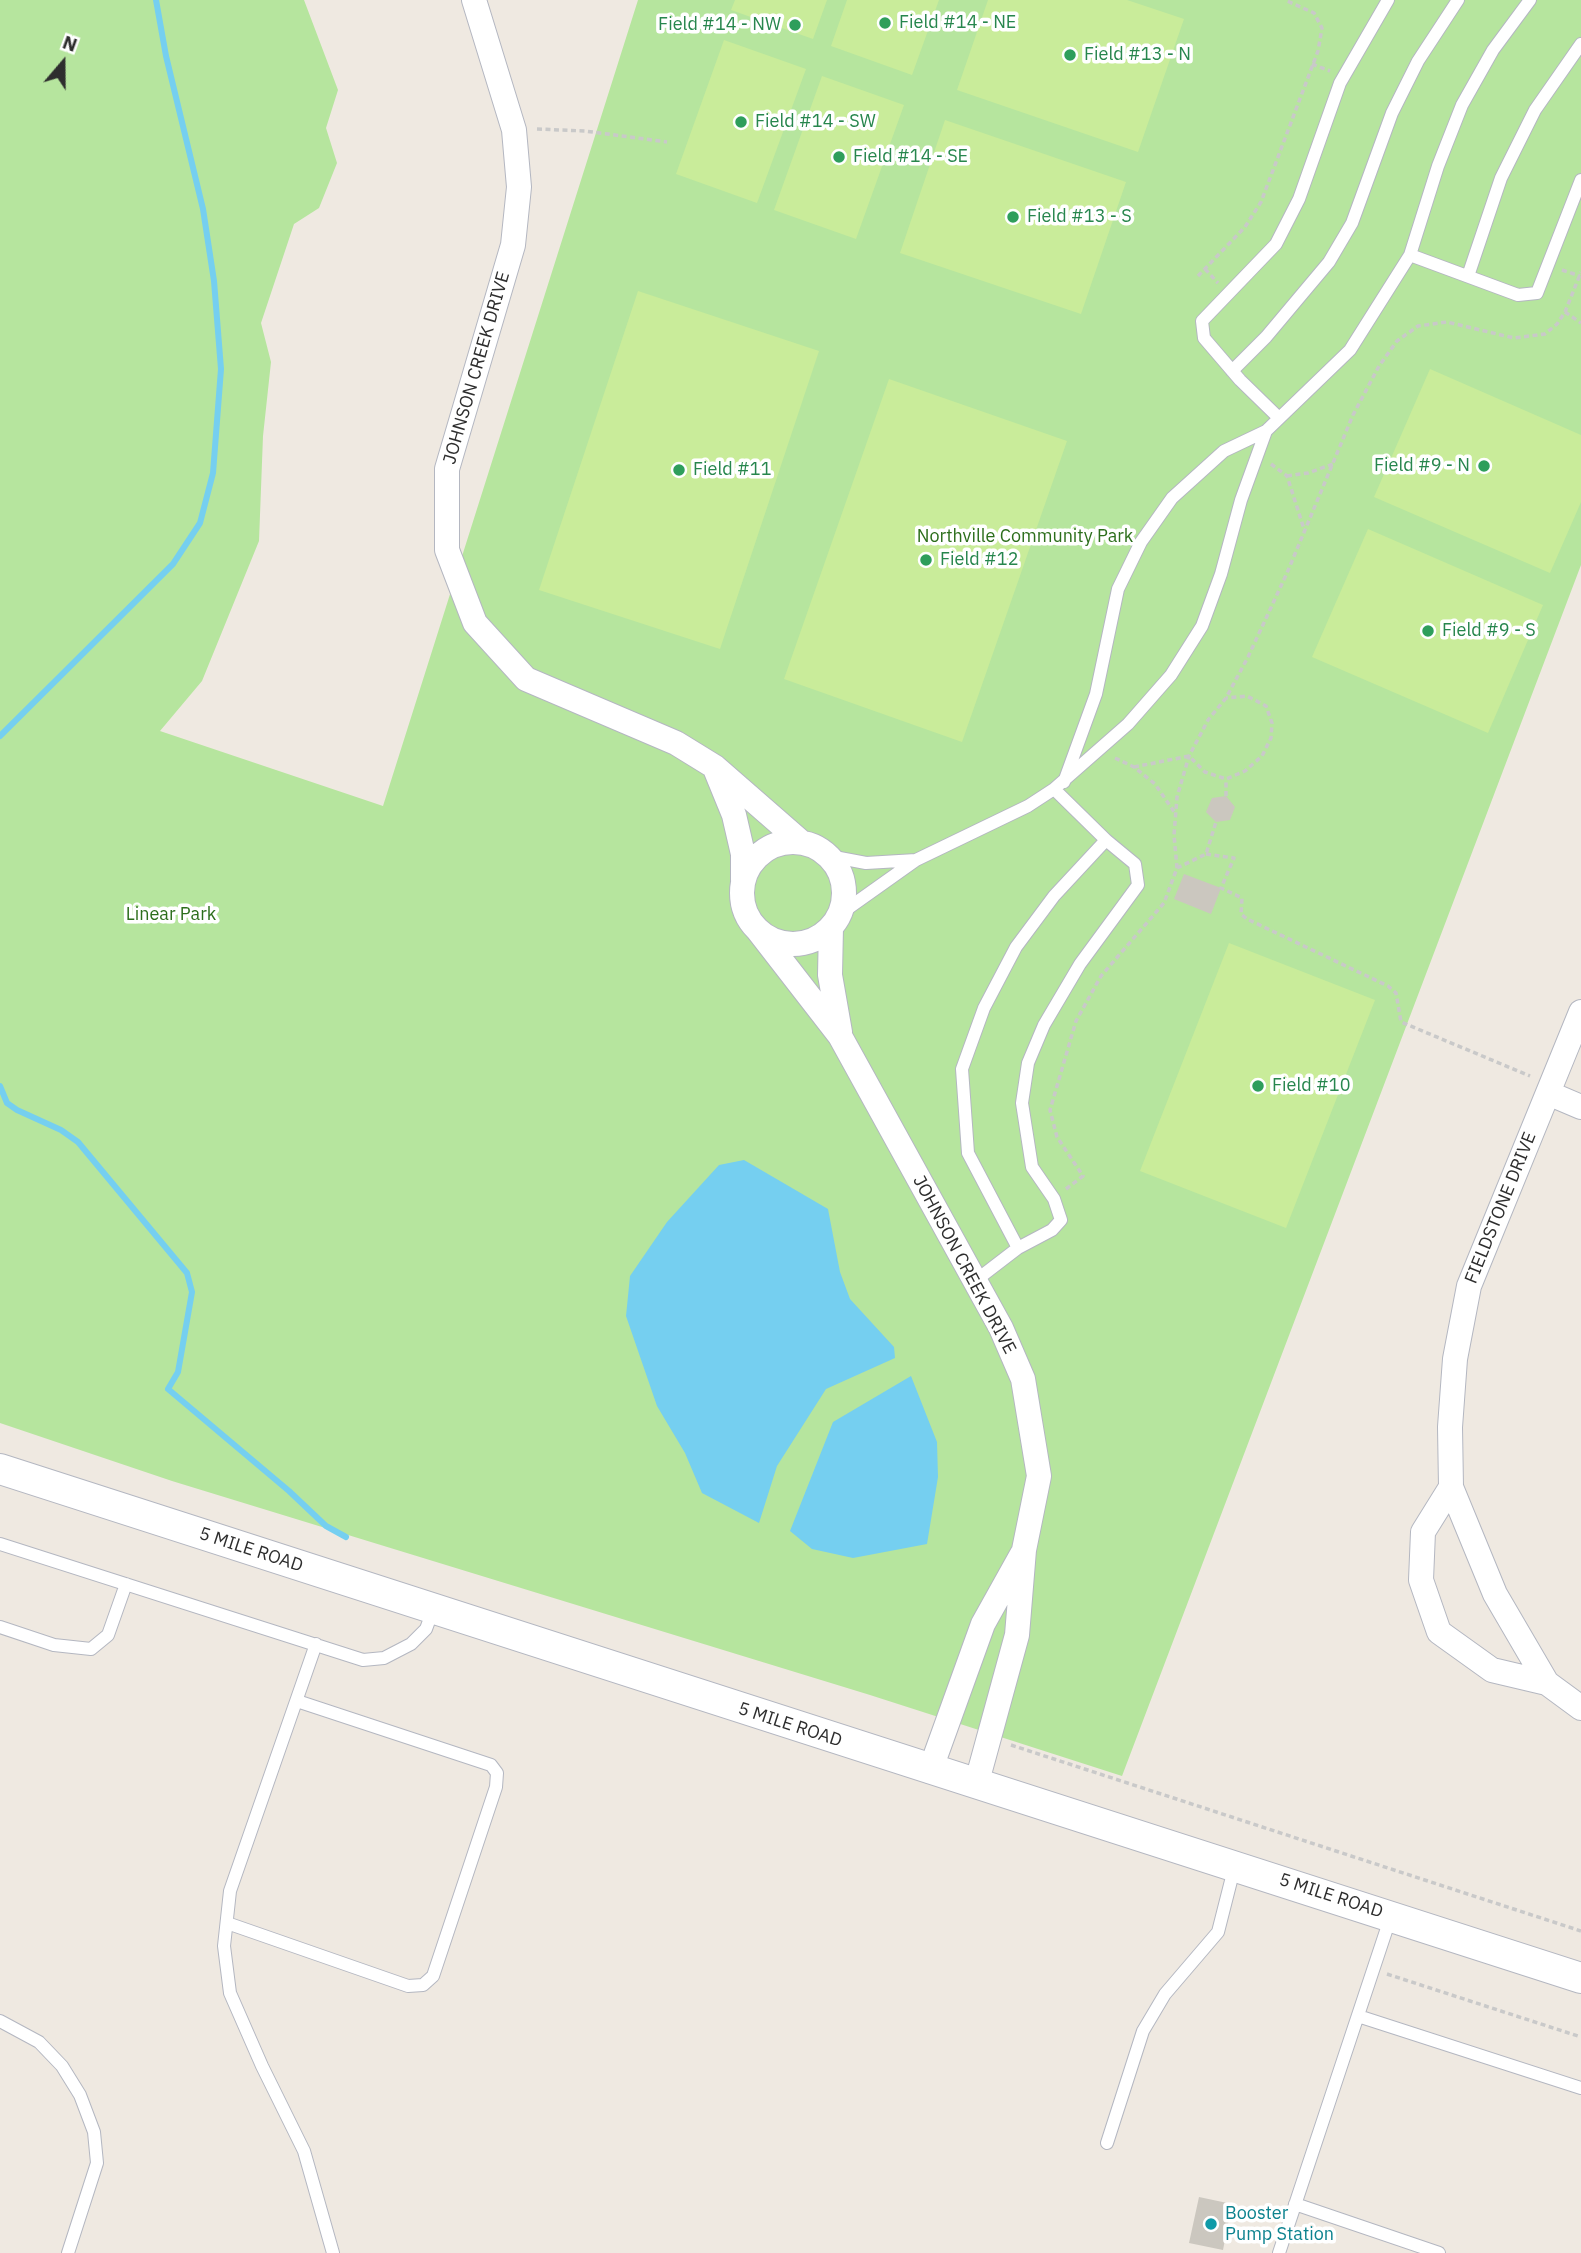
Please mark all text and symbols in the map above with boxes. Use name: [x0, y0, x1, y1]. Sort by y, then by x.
place label: Field #14 - NE: [899, 12, 1016, 34]
place label: Field #14 - NW: [658, 14, 781, 36]
marker: Field #14 - NE: [877, 15, 893, 31]
marker: Field #14 - NW: [787, 17, 803, 33]
north arrow: [28, 28, 98, 98]
text: N: [60, 30, 81, 57]
place label: Field #13 - N: [1084, 44, 1191, 66]
marker: Field #13 - N: [1062, 47, 1078, 63]
place label: Field #14 - SW: [755, 111, 876, 133]
marker: Field #14 - SW: [733, 114, 749, 130]
place label: Field #14 - SE: [853, 146, 968, 168]
marker: Field #14 - SE: [831, 149, 847, 165]
place label: Field #13 - S: [1027, 206, 1132, 228]
marker: Field #13 - S: [1005, 209, 1021, 225]
street label: JOHNSON CREEK DRIVE: [439, 269, 515, 467]
place label: Field #9 - N: [1374, 455, 1470, 477]
marker: Field #9 - N: [1476, 458, 1492, 474]
place label: Field #11: [693, 459, 771, 481]
marker: Field #11: [671, 462, 687, 478]
park label: Northville Community Park: [917, 526, 1133, 548]
place label: Field #12: [940, 549, 1018, 571]
marker: Field #12: [918, 552, 934, 568]
place label: Field #9 - S: [1442, 620, 1536, 642]
marker: Field #9 - S: [1420, 623, 1436, 639]
park label: Linear Park: [126, 904, 216, 926]
place label: Field #10: [1272, 1075, 1350, 1097]
marker: Field #10: [1250, 1078, 1266, 1094]
street label: FIELDSTONE DRIVE: [1461, 1129, 1541, 1287]
street label: JOHNSON CREEK DRIVE: [908, 1172, 1020, 1358]
street label: 5 MILE ROAD: [196, 1523, 306, 1577]
street label: 5 MILE ROAD: [735, 1698, 845, 1752]
street label: 5 MILE ROAD: [1276, 1869, 1386, 1923]
place label: Booster Pump Station: [1225, 2203, 1334, 2246]
marker: Booster Pump Station: [1203, 2216, 1219, 2232]

